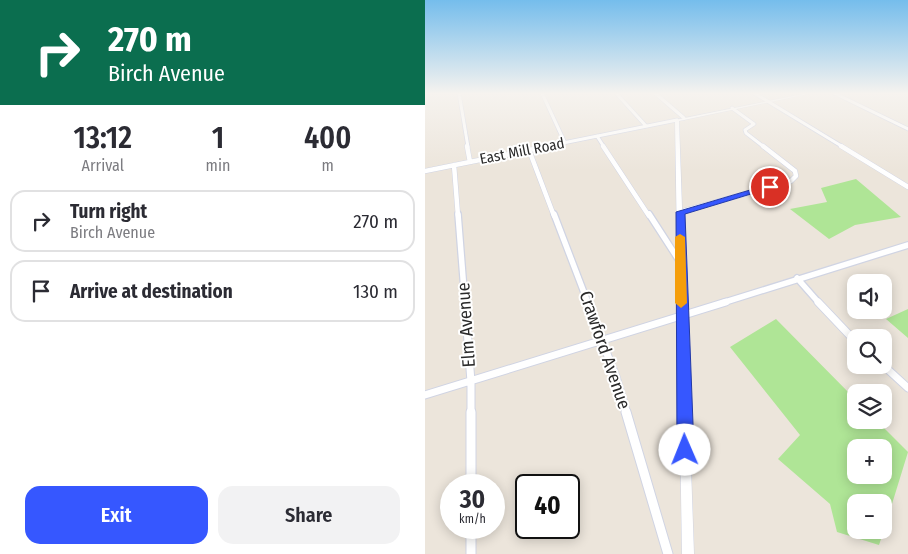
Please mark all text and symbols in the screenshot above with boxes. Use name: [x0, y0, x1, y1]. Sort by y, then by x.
text: 270 m: [108, 18, 192, 60]
icon: right: [25, 20, 90, 85]
text: Birch Avenue: [108, 60, 225, 87]
text: 13:12: [74, 120, 132, 156]
text: 1: [212, 120, 224, 156]
text: 400: [304, 120, 351, 156]
street label: East Mill Road: [478, 134, 566, 168]
text: Arrival: [82, 156, 124, 175]
text: min: [206, 156, 230, 175]
text: m: [322, 156, 334, 175]
pin: [749, 166, 791, 208]
icon: arrive: [756, 173, 784, 201]
text: Turn right: [70, 200, 147, 223]
icon: right: [27, 207, 55, 235]
text: 270 m: [353, 210, 398, 233]
text: Birch Avenue: [70, 223, 155, 242]
map controls: [847, 274, 892, 539]
button: sound: [847, 274, 892, 319]
icon: arrive: [27, 277, 55, 305]
text: Arrive at destination: [70, 280, 233, 303]
text: 130 m: [353, 280, 398, 303]
street label: Elm Avenue: [452, 282, 480, 368]
street label: Crawford Avenue: [574, 288, 636, 412]
button: search: [847, 329, 892, 374]
button: layers: [847, 384, 892, 429]
position arrow: [658, 423, 710, 475]
button: +: [847, 439, 892, 484]
speed limit sign: 40: [515, 474, 580, 539]
text: 30: [460, 485, 485, 515]
button: Exit: [25, 486, 208, 544]
button: Share: [218, 486, 400, 544]
button: −: [847, 494, 892, 539]
text: km/h: [459, 512, 486, 526]

